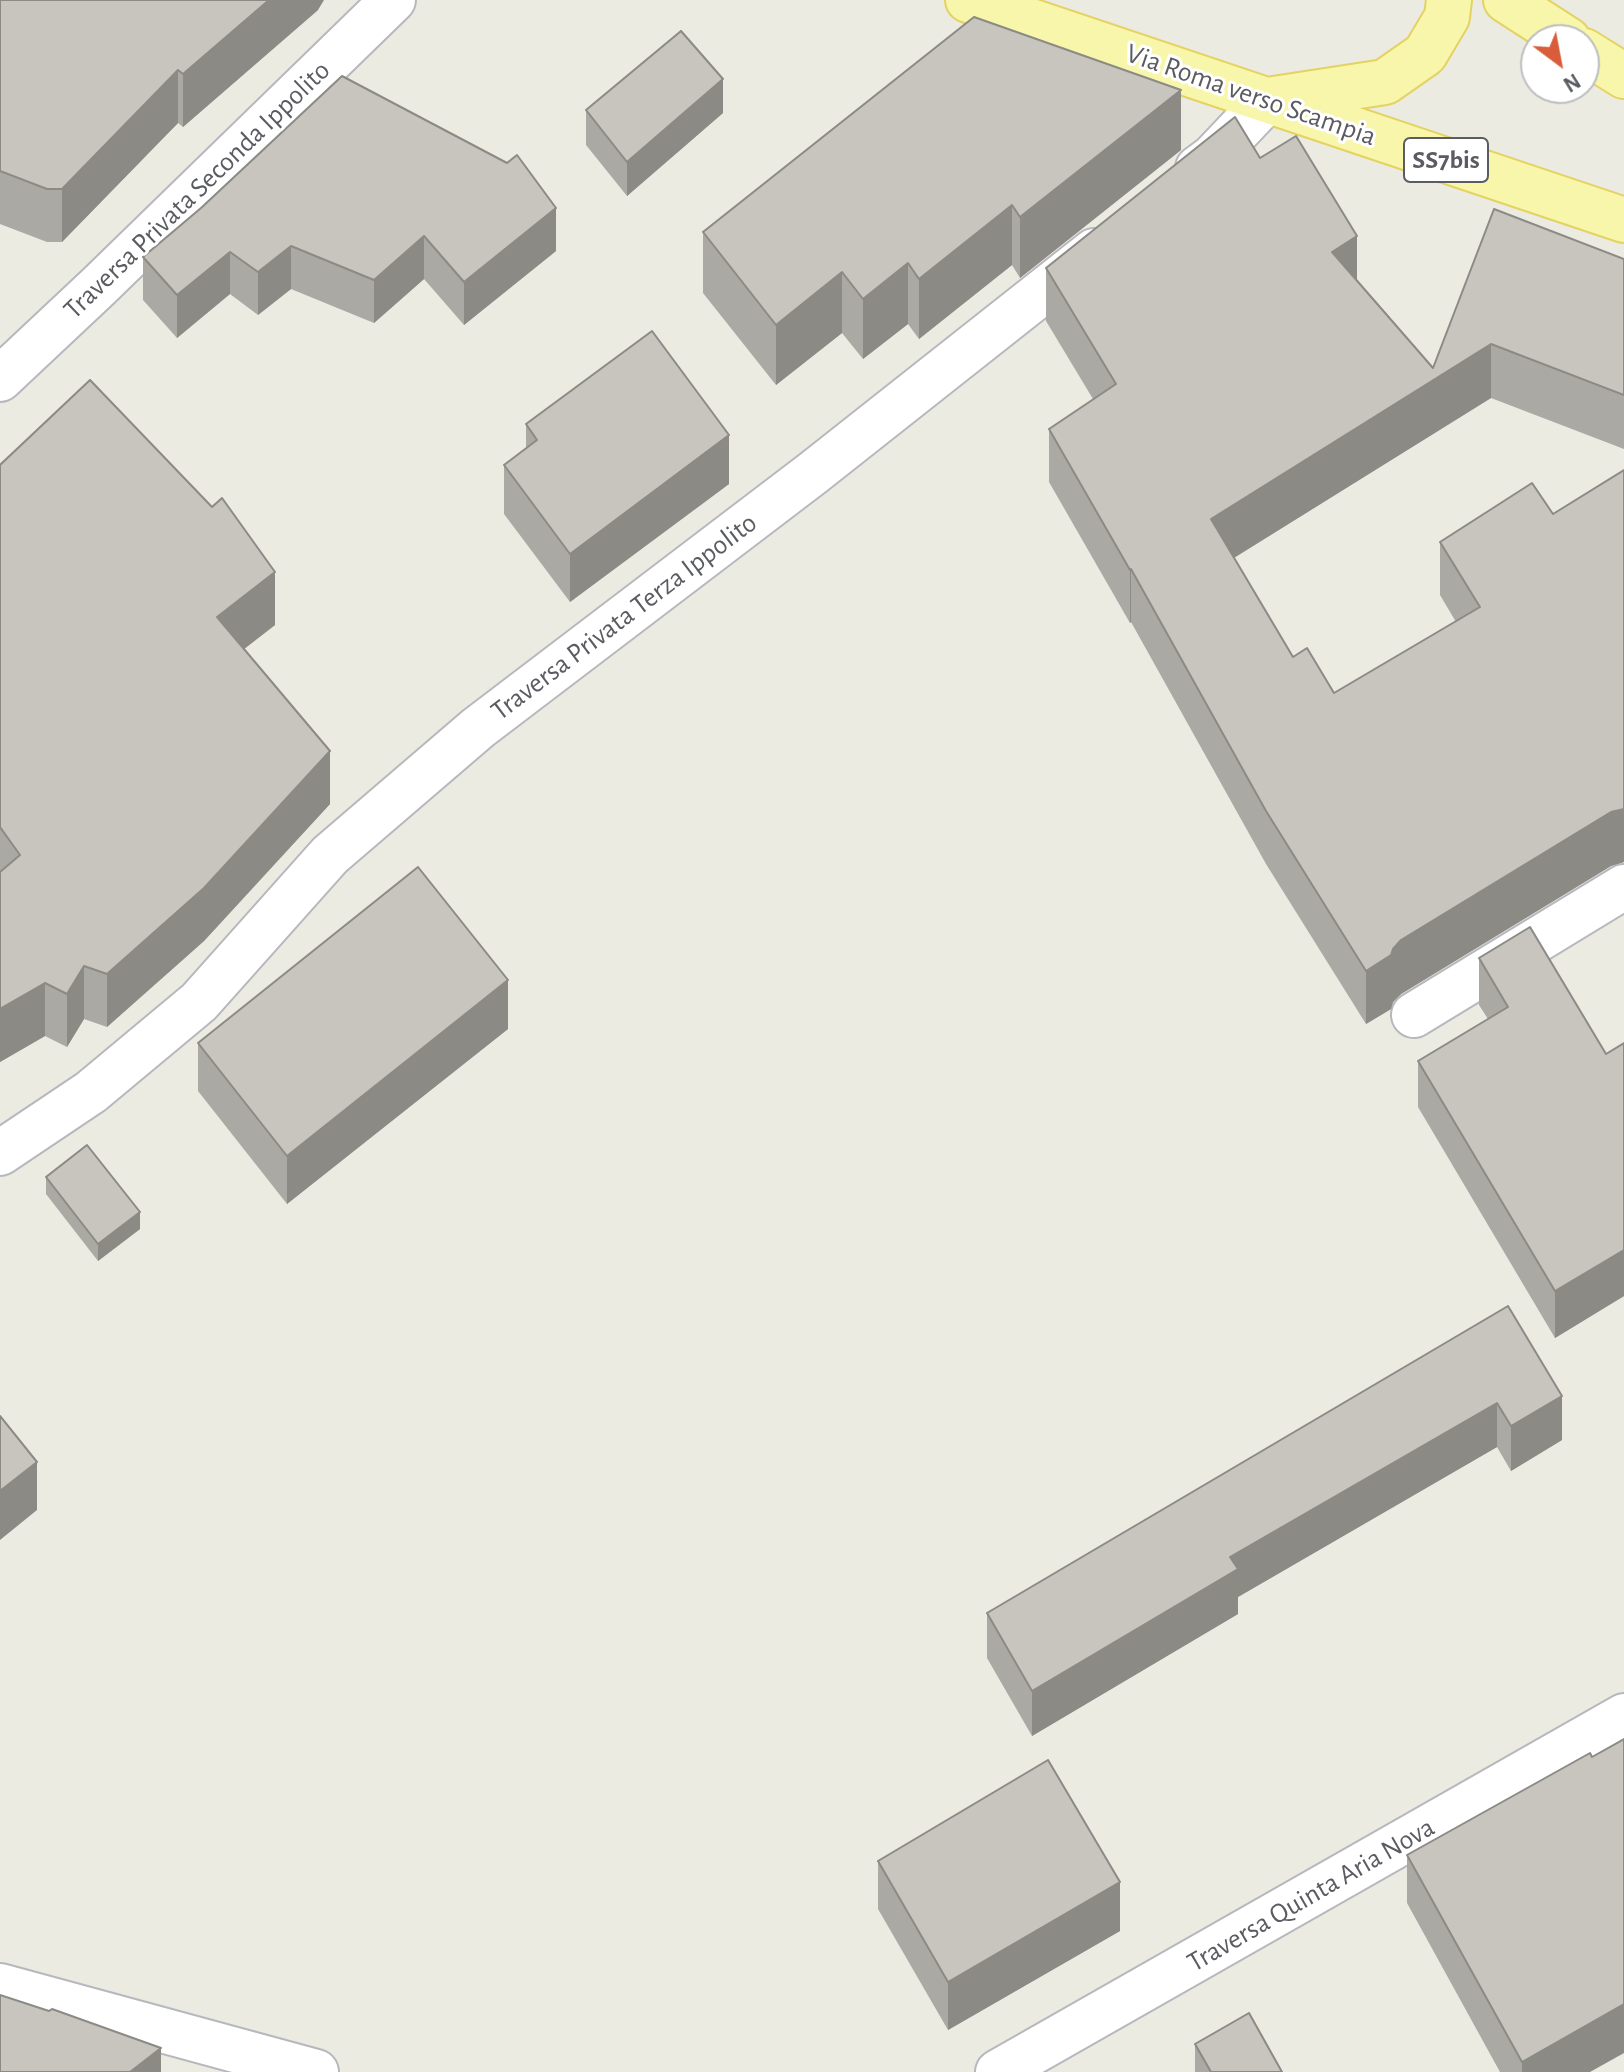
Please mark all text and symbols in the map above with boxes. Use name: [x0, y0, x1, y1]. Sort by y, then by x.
north arrow: [1520, 24, 1600, 104]
street label: Via Roma verso Scampia: [1121, 36, 1381, 154]
street label: Traversa Privata Seconda Ippolito: [57, 54, 337, 326]
text: N: [1559, 69, 1584, 96]
road number: SS7bis: [1404, 138, 1488, 182]
street label: Traversa Privata Terza Ippolito: [484, 506, 764, 728]
street label: Traversa Quinta Aria Nova: [1181, 1810, 1441, 1980]

